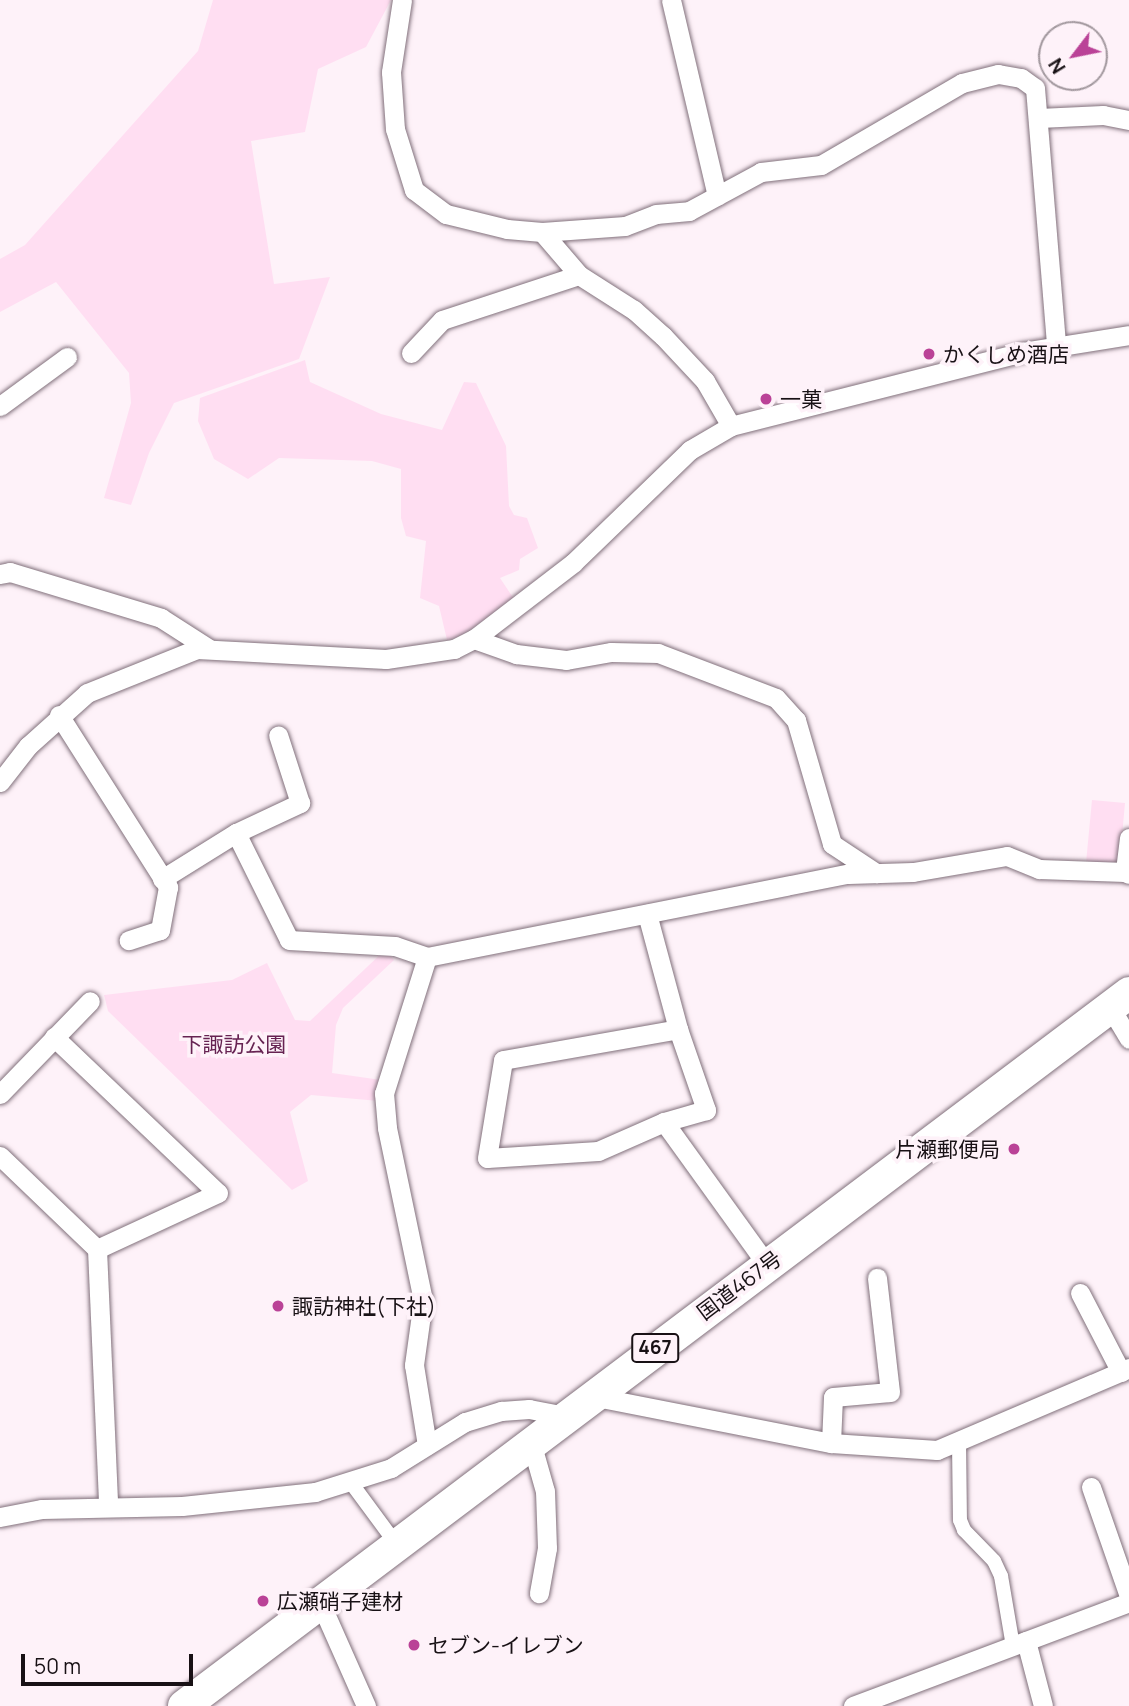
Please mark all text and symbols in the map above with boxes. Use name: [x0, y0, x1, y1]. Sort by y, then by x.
north arrow: [1038, 21, 1108, 91]
text: N: [1042, 53, 1072, 79]
place label: かくしめ酒店: [943, 341, 1069, 367]
marker: かくしめ酒店: [921, 346, 937, 362]
place label: 一菓: [780, 386, 822, 412]
marker: 一菓: [758, 391, 774, 407]
park label: 下諏訪公園: [182, 1031, 286, 1057]
place label: 片瀬郵便局: [895, 1136, 1000, 1162]
marker: 片瀬郵便局: [1006, 1141, 1022, 1157]
street label: 国道467号: [692, 1245, 786, 1325]
place label: 諏訪神社(下社): [292, 1293, 436, 1319]
marker: 諏訪神社(下社): [270, 1298, 286, 1314]
road number: 467: [630, 1332, 680, 1364]
place label: 広瀬硝子建材: [277, 1588, 403, 1614]
marker: 広瀬硝子建材: [255, 1593, 271, 1609]
place label: セブン-イレブン: [428, 1632, 584, 1658]
marker: セブン-イレブン: [406, 1637, 422, 1653]
scale bar: [24, 1640, 196, 1684]
text: 50 m: [34, 1652, 81, 1680]

